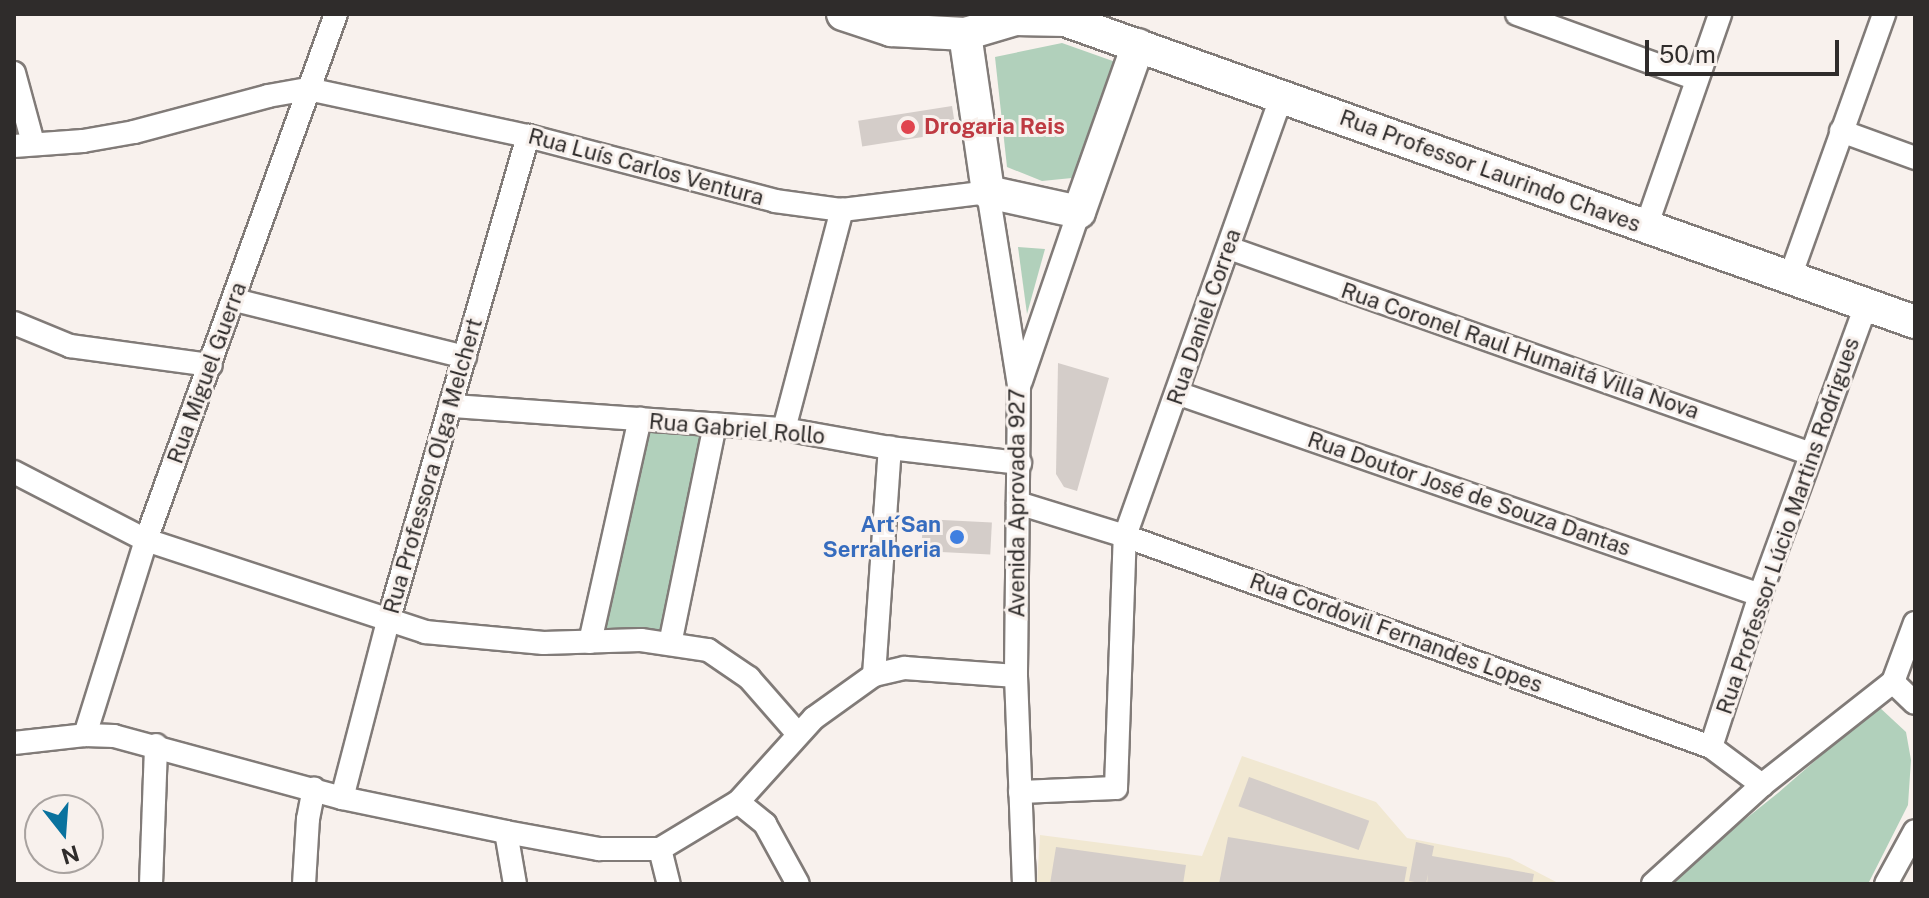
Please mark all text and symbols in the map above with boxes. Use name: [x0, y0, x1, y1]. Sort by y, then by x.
scale bar: [1649, 24, 1843, 74]
text: 50 m: [1659, 40, 1716, 68]
street label: Rua Professor Laurindo Chaves: [1336, 104, 1644, 238]
place label: Drogaria Reis: [924, 114, 1065, 140]
marker: Drogaria Reis: [899, 118, 917, 136]
street label: Rua Luís Carlos Ventura: [525, 123, 767, 211]
street label: Rua Daniel Correa: [1162, 226, 1246, 408]
street label: Rua Coronel Raul Humaitá Villa Nova: [1337, 277, 1703, 425]
street label: Rua Miguel Guerra: [162, 279, 252, 467]
street label: Rua Professora Olga Melchert: [378, 315, 488, 617]
street label: Rua Professor Lúcio Martins Rodrigues: [1711, 334, 1865, 718]
street label: Avenida Aprovada 927: [1004, 388, 1030, 618]
street label: Rua Gabriel Rollo: [648, 408, 826, 450]
street label: Rua Doutor José de Souza Dantas: [1304, 426, 1634, 562]
place label: Art´San Serralheria: [823, 511, 941, 562]
marker: Art´San Serralheria: [948, 528, 966, 546]
street label: Rua Cordovil Fernandes Lopes: [1246, 568, 1546, 698]
north arrow: [24, 794, 104, 874]
text: N: [58, 840, 82, 870]

